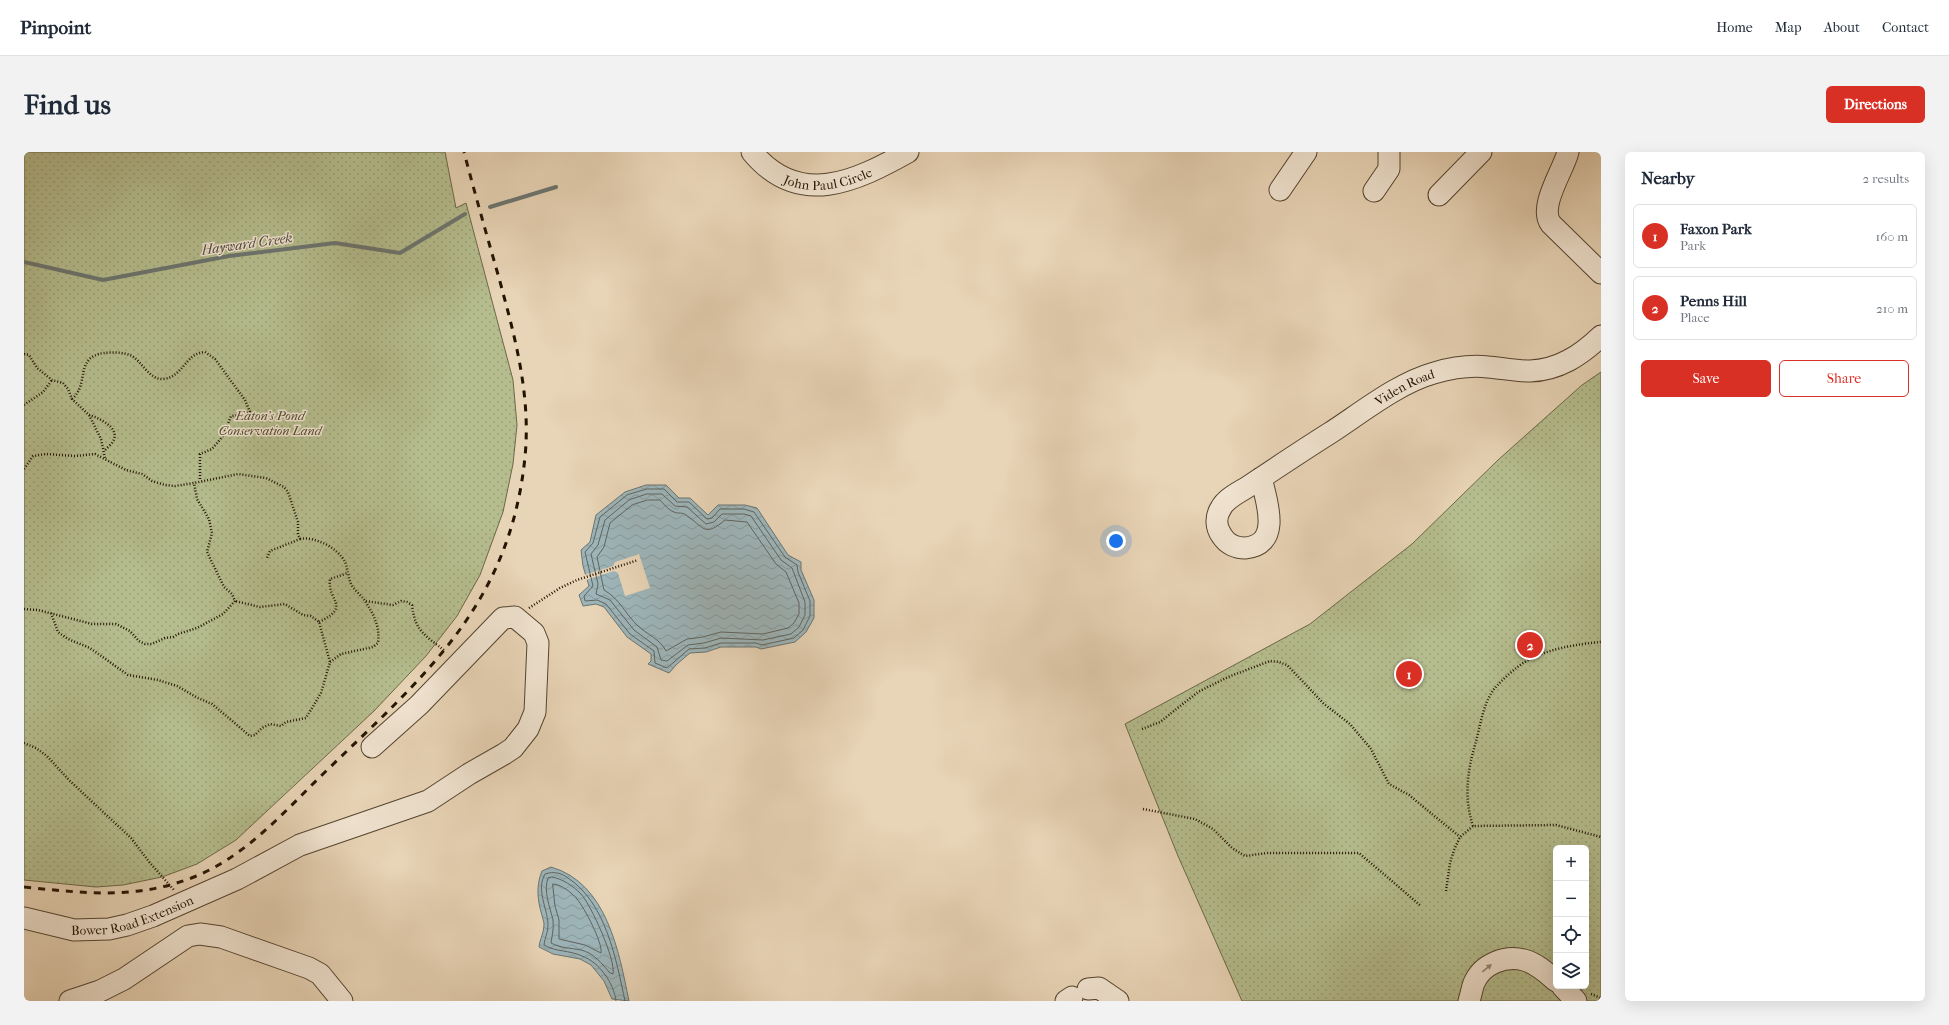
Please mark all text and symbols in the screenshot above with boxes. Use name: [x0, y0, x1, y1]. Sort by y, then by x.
text: Pinpoint: [20, 17, 91, 39]
text: Home: [1716, 19, 1753, 36]
text: Map: [1775, 19, 1802, 36]
text: About: [1824, 19, 1860, 36]
text: Contact: [1882, 19, 1929, 36]
button: Directions: [1826, 86, 1925, 123]
text: Find us: [24, 88, 111, 121]
street label: John Paul Circle: [781, 164, 875, 193]
text: Nearby: [1641, 168, 1695, 188]
text: 2 results: [1863, 171, 1909, 186]
text: Faxon Park: [1680, 220, 1752, 238]
water label: Hayward Creek: [199, 229, 294, 259]
text: 1: [1653, 229, 1657, 244]
text: 160 m: [1876, 229, 1908, 244]
text: Park: [1680, 238, 1706, 253]
text: Penns Hill: [1680, 292, 1747, 310]
text: 2: [1652, 301, 1658, 316]
text: 210 m: [1876, 301, 1908, 316]
text: Place: [1680, 310, 1710, 325]
button: Save: [1641, 360, 1771, 397]
button: Share: [1779, 360, 1909, 397]
street label: Viden Road: [1371, 366, 1437, 409]
park label: Eaton's Pond Conservation Land: [219, 408, 324, 438]
your location: [1106, 531, 1126, 551]
pin: 2: [1517, 630, 1543, 660]
pin: 1: [1396, 659, 1422, 689]
map controls: [1553, 845, 1589, 989]
button: +: [1553, 845, 1589, 881]
button: −: [1553, 881, 1589, 917]
street label: Bower Road Extension: [71, 892, 196, 938]
button: locate: [1553, 917, 1589, 953]
button: layers: [1553, 953, 1589, 989]
one-way arrow: [1481, 963, 1492, 972]

